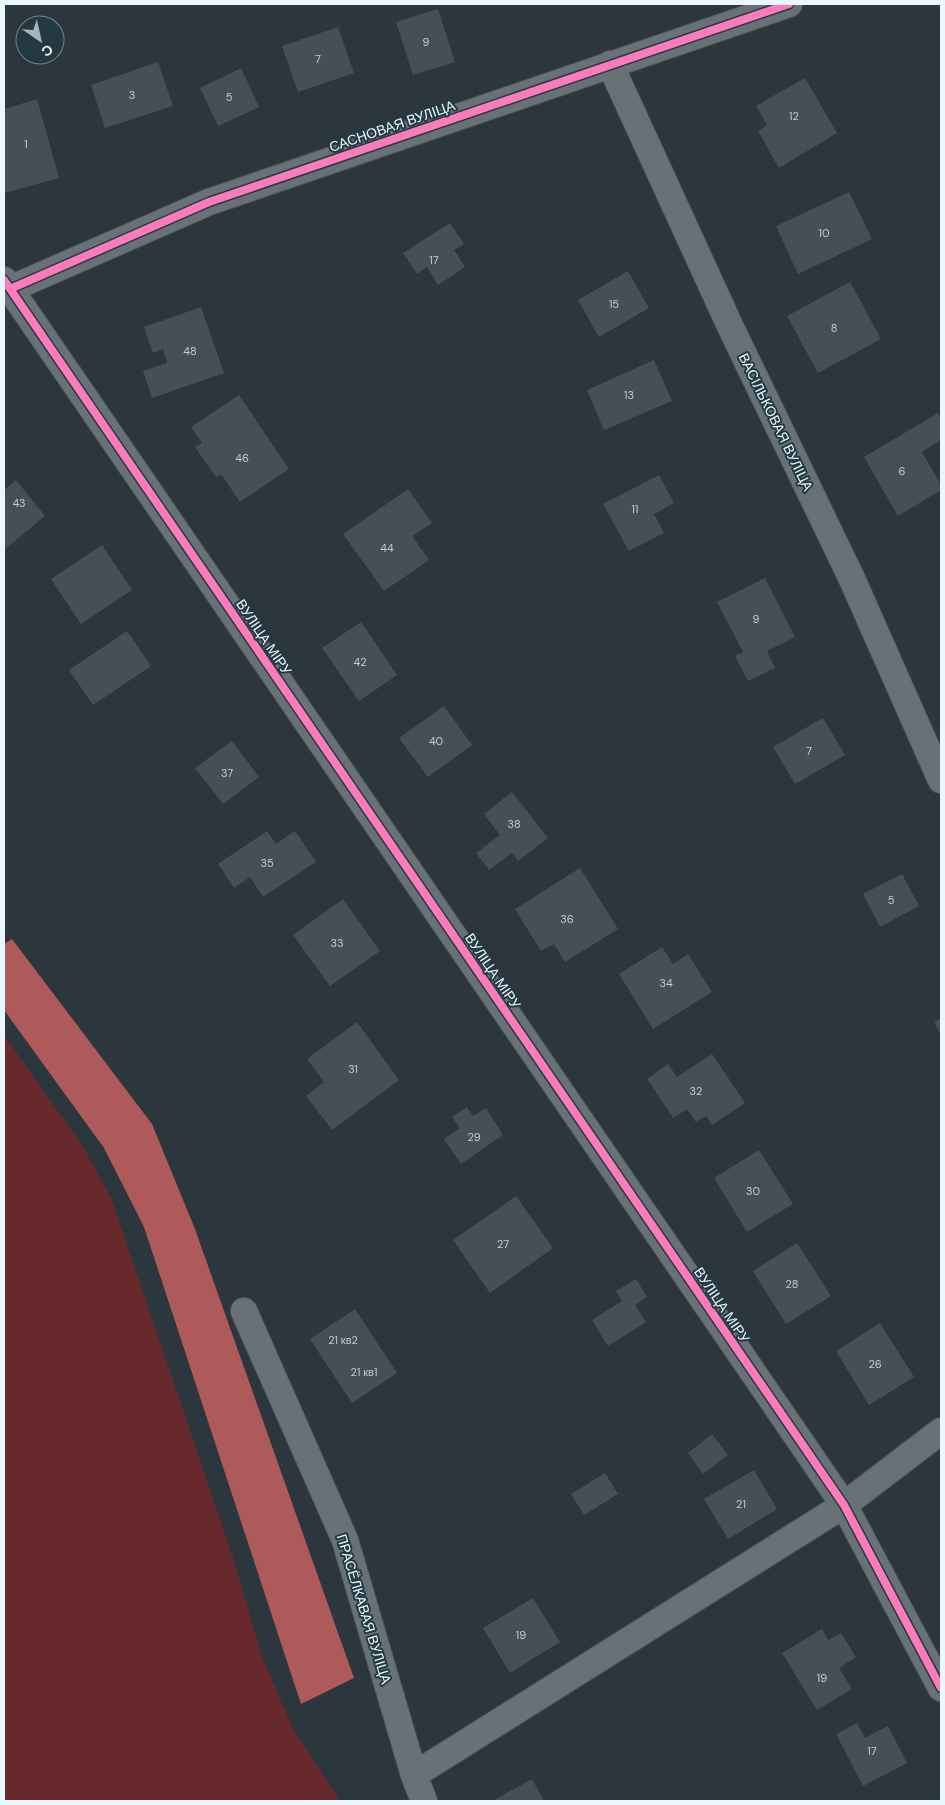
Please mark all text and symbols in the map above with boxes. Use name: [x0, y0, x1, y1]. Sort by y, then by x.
north arrow: [15, 15, 65, 65]
house number: 9: [423, 35, 430, 49]
text: С: [38, 40, 56, 61]
house number: 7: [315, 52, 321, 66]
house number: 3: [129, 88, 135, 102]
house number: 5: [226, 90, 233, 104]
street label: САСНОВАЯ ВУЛІЦА: [327, 96, 458, 156]
house number: 12: [789, 109, 799, 123]
house number: 1: [24, 137, 28, 151]
house number: 10: [819, 226, 829, 240]
house number: 17: [429, 253, 439, 267]
house number: 15: [609, 297, 619, 311]
house number: 8: [831, 321, 837, 335]
house number: 48: [183, 344, 197, 358]
street label: ВАСІЛЬКОВАЯ ВУЛІЦА: [735, 350, 818, 495]
house number: 13: [624, 388, 634, 402]
house number: 46: [235, 451, 249, 465]
house number: 6: [899, 464, 906, 478]
house number: 43: [12, 496, 26, 510]
house number: 11: [632, 502, 638, 516]
house number: 44: [380, 541, 394, 555]
street label: ВУЛІЦА МІРУ: [232, 596, 296, 678]
house number: 9: [753, 612, 760, 626]
house number: 42: [353, 655, 367, 669]
house number: 40: [429, 734, 443, 748]
house number: 7: [806, 744, 812, 758]
house number: 37: [221, 766, 233, 780]
house number: 38: [507, 817, 521, 831]
house number: 35: [260, 856, 274, 870]
house number: 5: [888, 893, 895, 907]
house number: 36: [560, 912, 574, 926]
street label: ВУЛІЦА МІРУ: [461, 930, 525, 1012]
house number: 33: [330, 936, 344, 950]
house number: 34: [659, 976, 673, 990]
house number: 31: [348, 1062, 358, 1076]
house number: 32: [690, 1084, 702, 1098]
house number: 29: [467, 1130, 481, 1144]
house number: 30: [746, 1184, 760, 1198]
house number: 27: [497, 1237, 509, 1251]
street label: ВУЛІЦА МІРУ: [690, 1264, 754, 1346]
house number: 28: [786, 1277, 798, 1291]
house number: 21 кв2: [328, 1333, 358, 1347]
house number: 26: [868, 1357, 882, 1371]
house number: 21 кв1: [351, 1365, 377, 1379]
house number: 21: [736, 1497, 746, 1511]
street label: ПРАСЁЛКАВАЯ ВУЛІЦА: [333, 1532, 396, 1687]
house number: 19: [516, 1628, 526, 1642]
house number: 19: [817, 1671, 827, 1685]
house number: 17: [867, 1744, 877, 1758]

